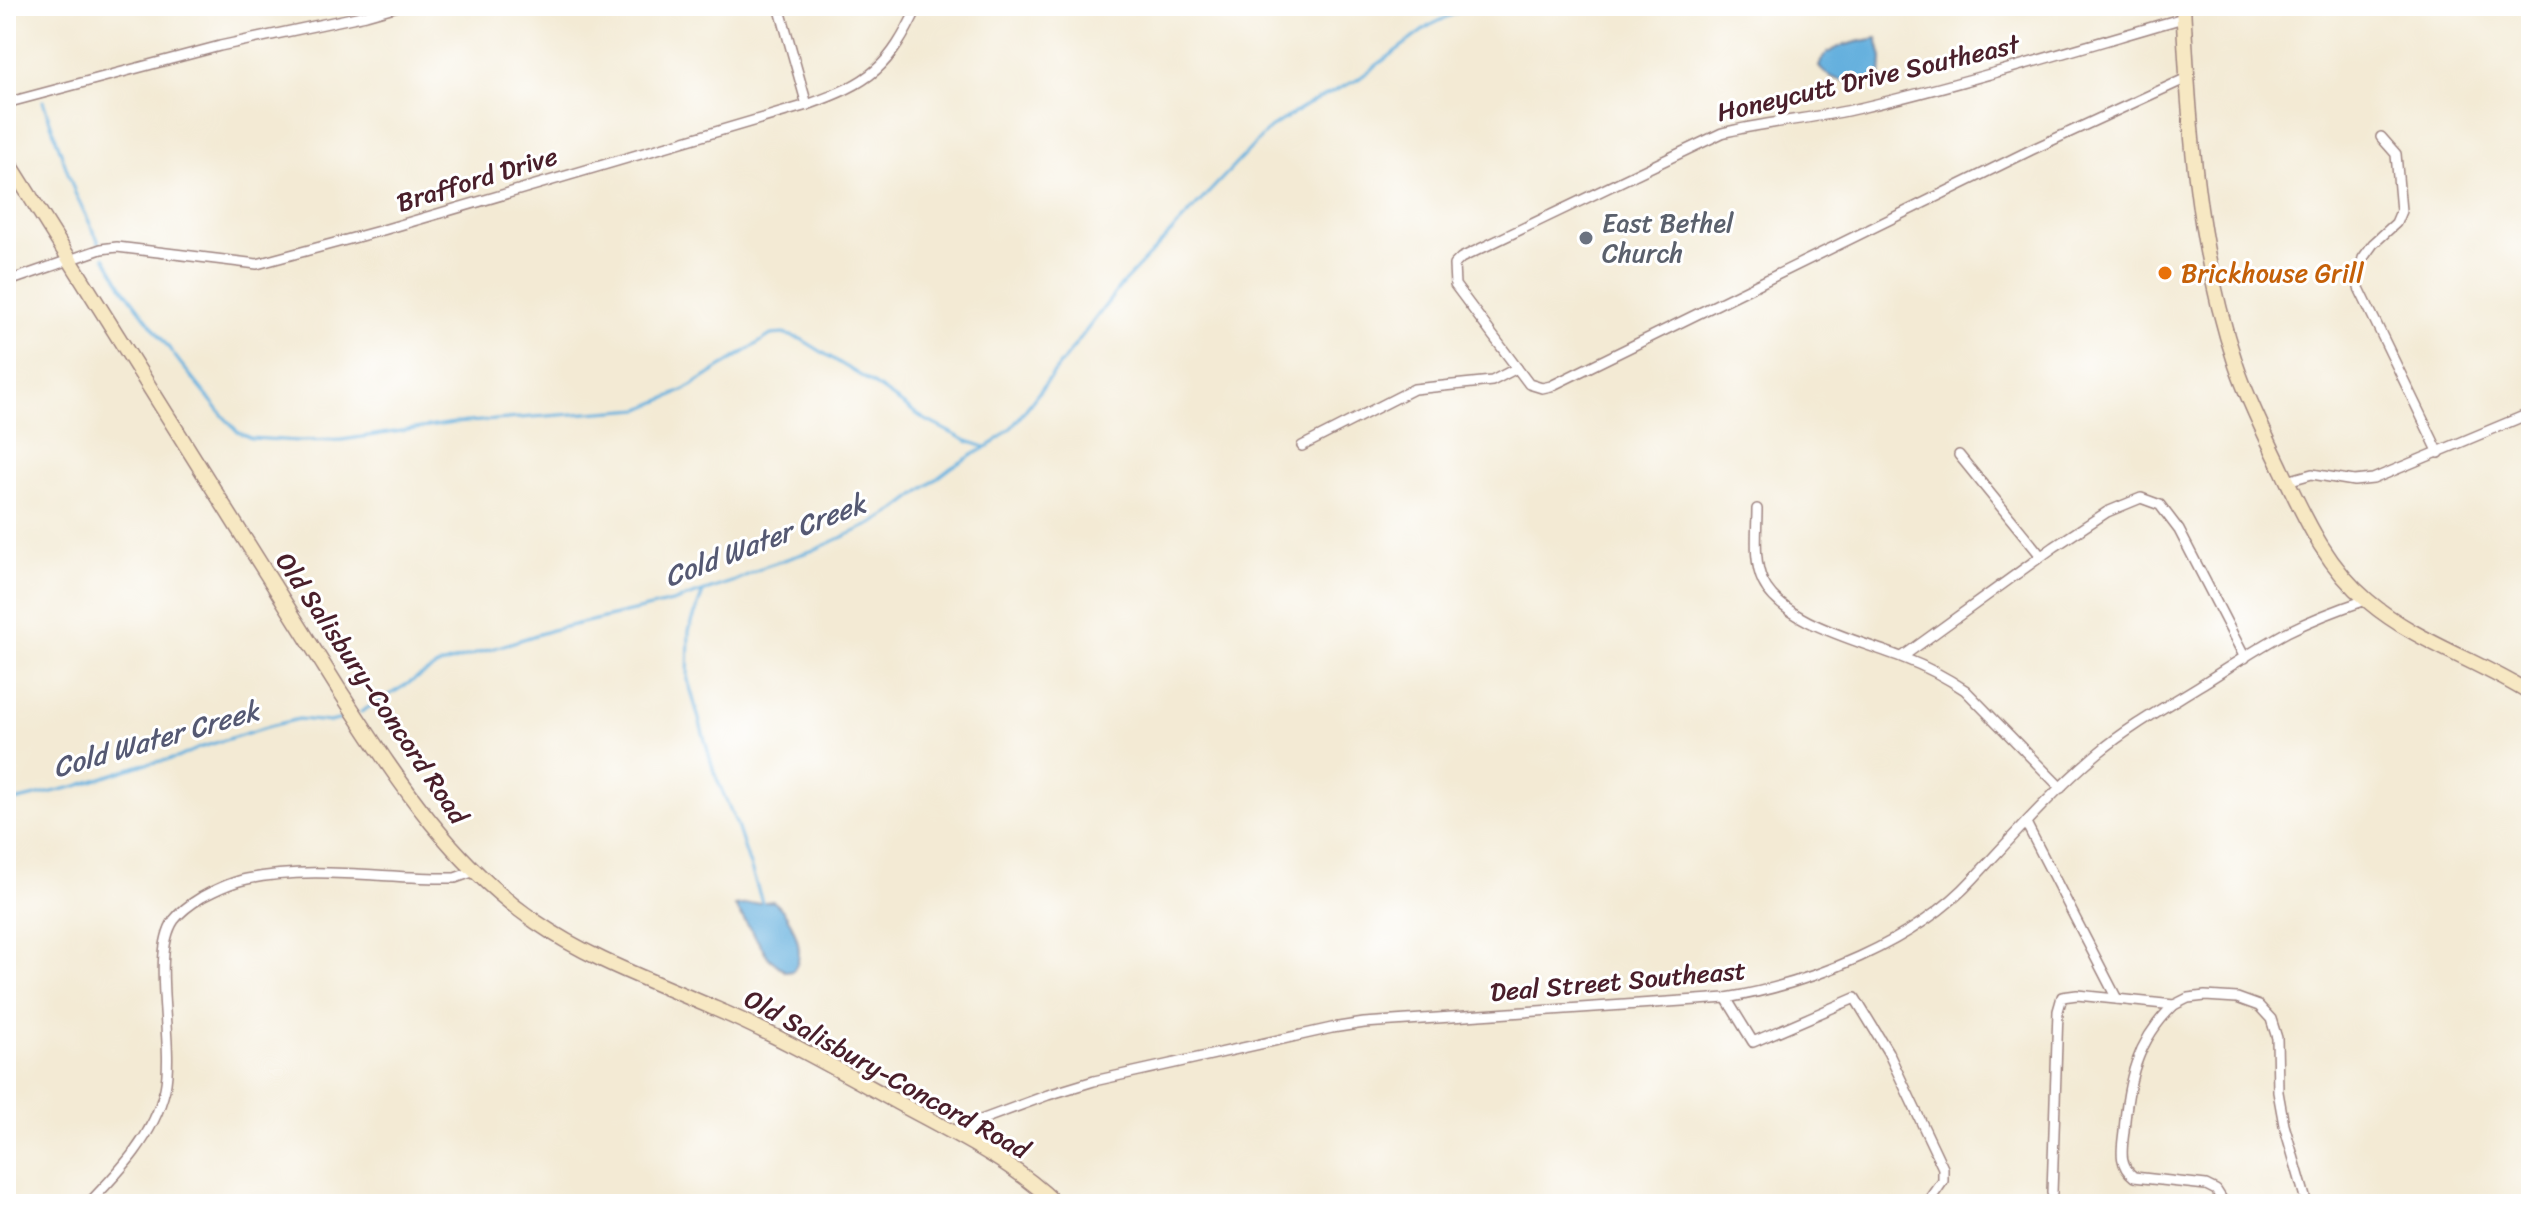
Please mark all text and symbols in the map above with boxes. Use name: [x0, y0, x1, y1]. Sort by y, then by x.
street label: Honeycutt Drive Southeast: [1712, 20, 2025, 135]
street label: Brafford Drive: [391, 133, 563, 225]
place label: East Bethel Church: [1602, 200, 1734, 276]
marker: East Bethel Church: [1577, 229, 1595, 247]
place label: Brickhouse Grill: [2181, 250, 2364, 296]
marker: Brickhouse Grill: [2156, 264, 2174, 282]
water label: Cold Water Creek: [657, 478, 875, 601]
street label: Old Salisbury-Concord Road: [263, 542, 482, 836]
water label: Cold Water Creek: [47, 685, 267, 792]
street label: Deal Street Southeast: [1488, 947, 1748, 1015]
street label: Old Salisbury-Concord Road: [736, 976, 1040, 1173]

